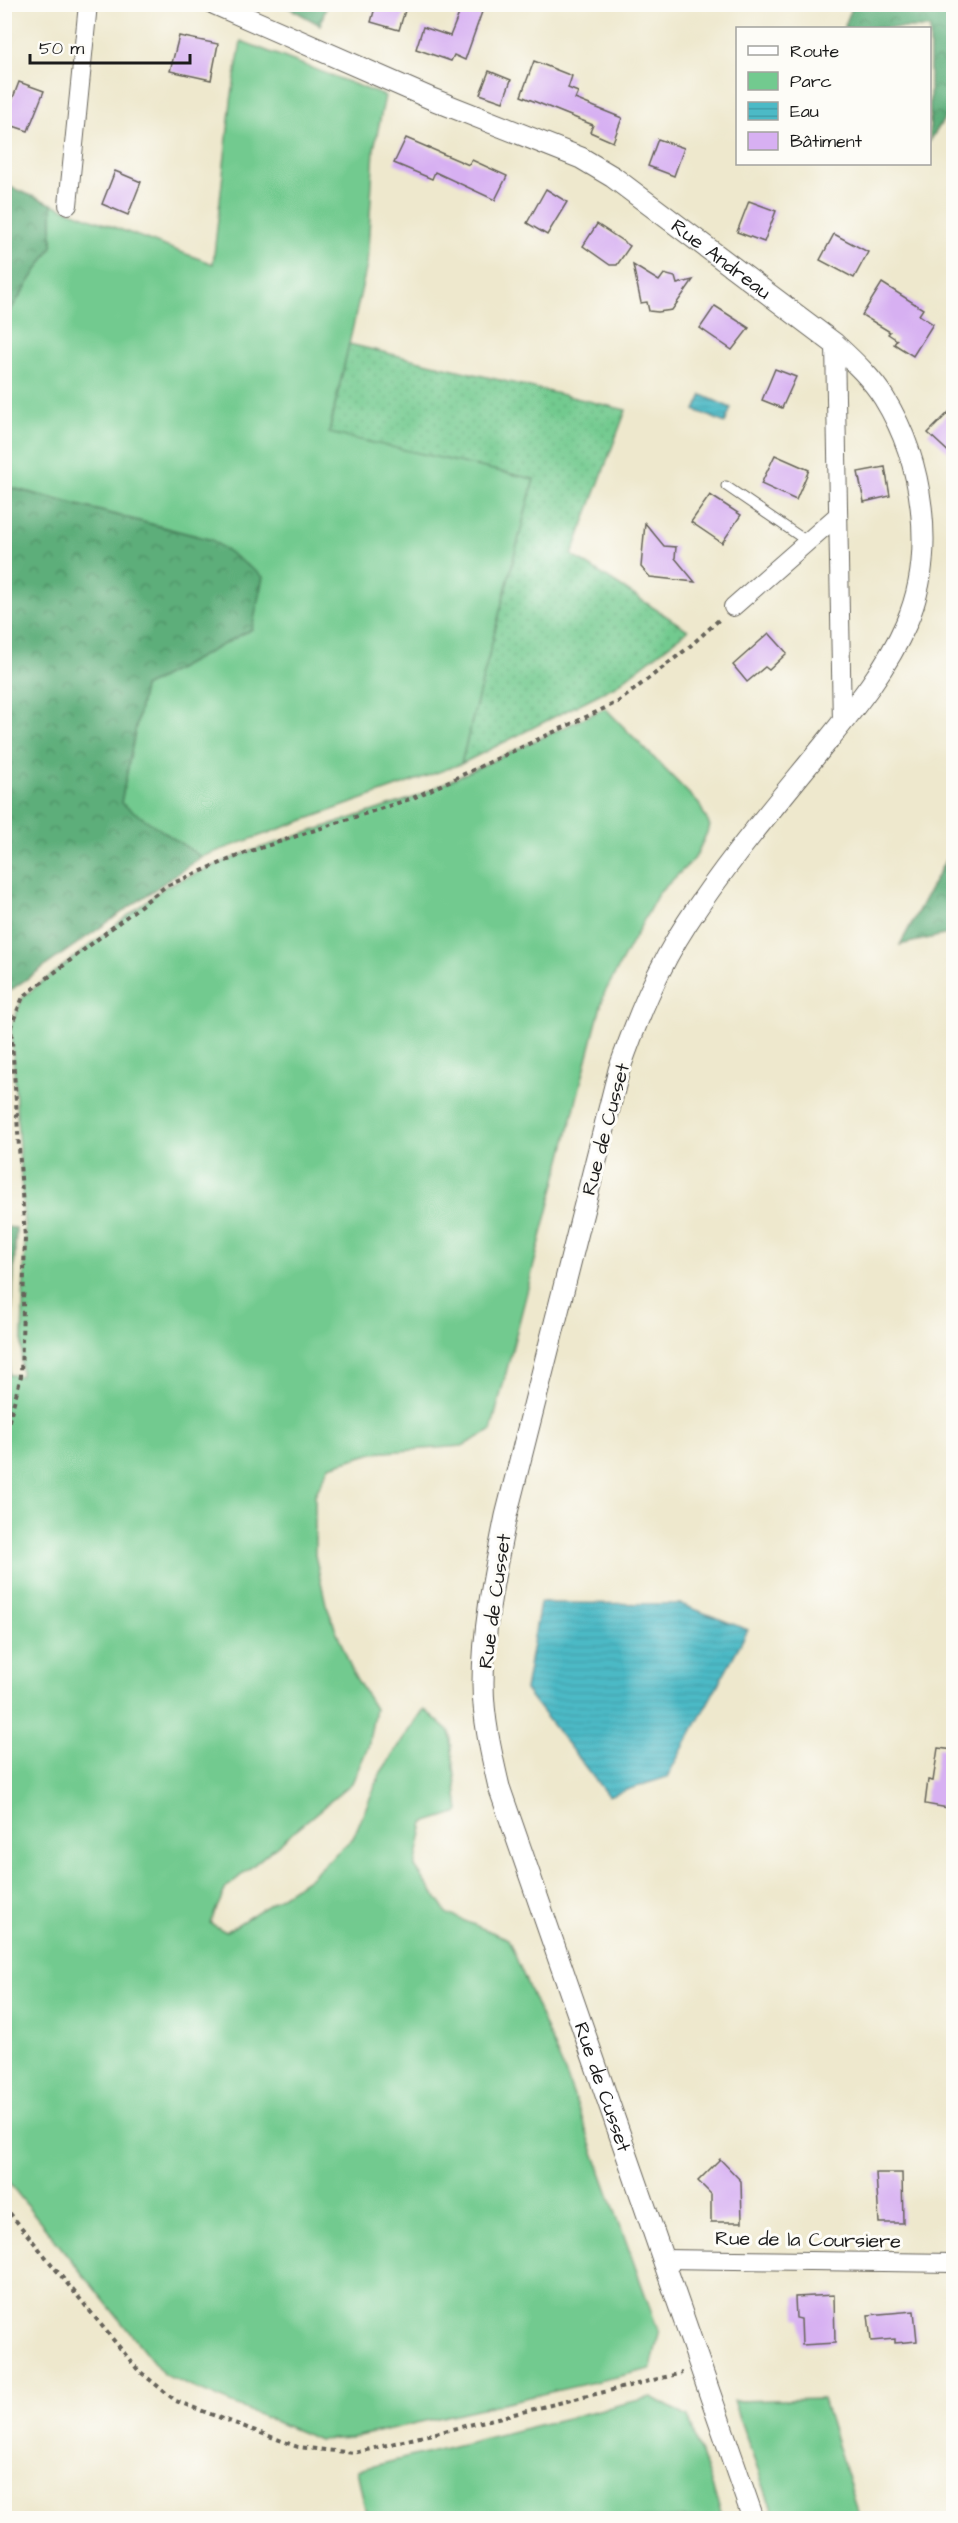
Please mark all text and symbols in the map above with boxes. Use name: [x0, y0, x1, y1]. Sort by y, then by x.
scale bar: [30, 27, 190, 65]
legend: [736, 27, 931, 165]
text: 50 m: [39, 36, 84, 61]
text: Route: [790, 39, 839, 64]
text: Parc: [790, 69, 832, 94]
text: Eau: [790, 99, 819, 124]
text: Bâtiment: [790, 129, 863, 154]
street label: Rue Andreau: [665, 213, 777, 306]
street label: Rue de Cusset: [575, 1060, 637, 1198]
street label: Rue de Cusset: [472, 1532, 518, 1670]
street label: Rue de Cusset: [567, 2018, 638, 2156]
street label: Rue de la Coursiere: [715, 2224, 901, 2256]

